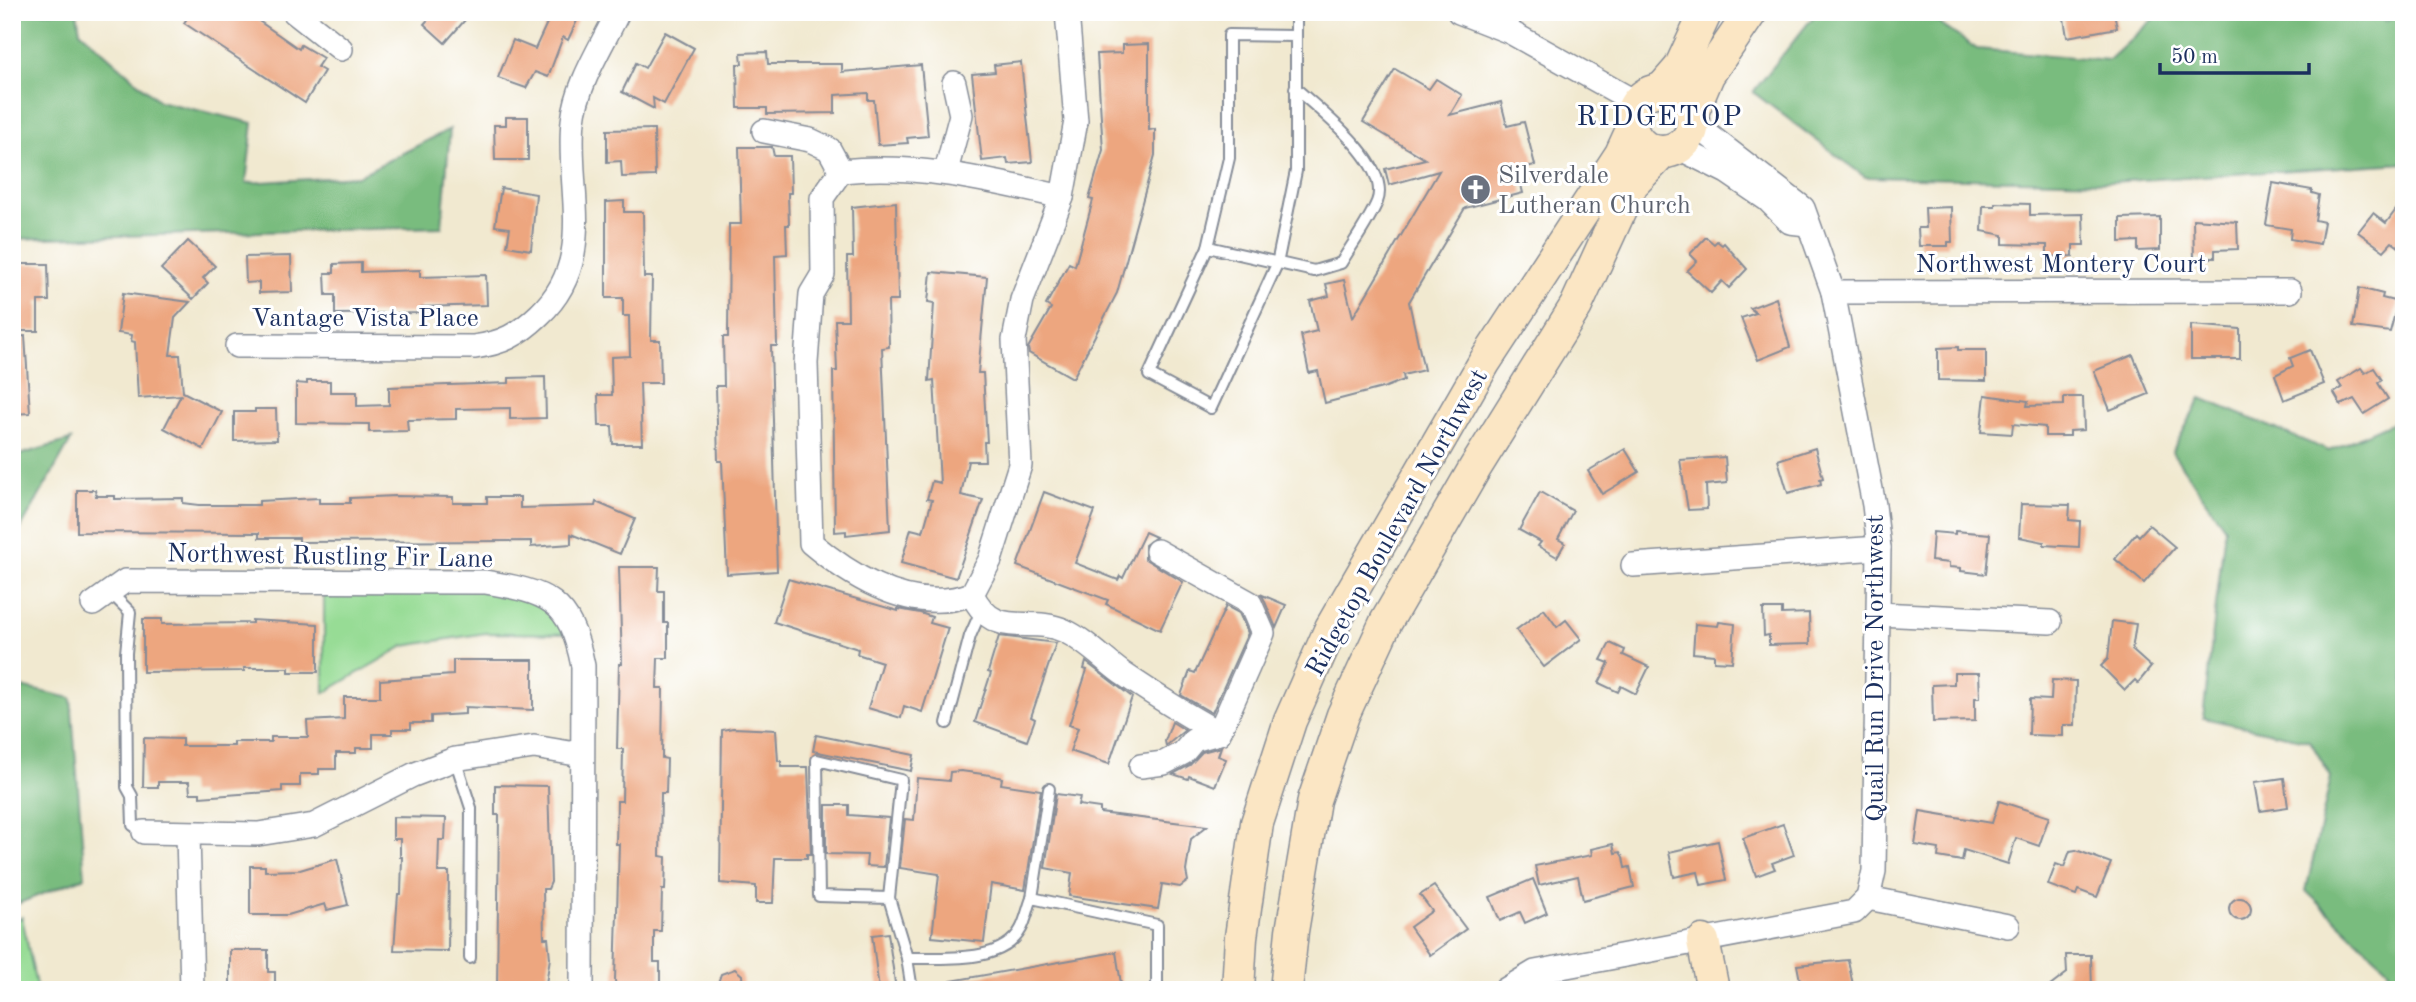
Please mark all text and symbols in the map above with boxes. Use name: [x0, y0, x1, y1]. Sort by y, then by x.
scale bar: [2160, 32, 2309, 76]
text: 50 m: [2171, 47, 2218, 68]
district label: RIDGETOP: [1576, 104, 1744, 132]
place label: Silverdale Lutheran Church: [1498, 163, 1691, 219]
church icon: Silverdale Lutheran Church: [1458, 172, 1492, 206]
street label: Northwest Montery Court: [1916, 252, 2206, 278]
street label: Vantage Vista Place: [251, 306, 479, 332]
street label: Ridgetop Boulevard Northwest: [1302, 365, 1493, 681]
street label: Quail Run Drive Northwest: [1863, 514, 1889, 822]
street label: Northwest Rustling Fir Lane: [167, 541, 493, 573]

